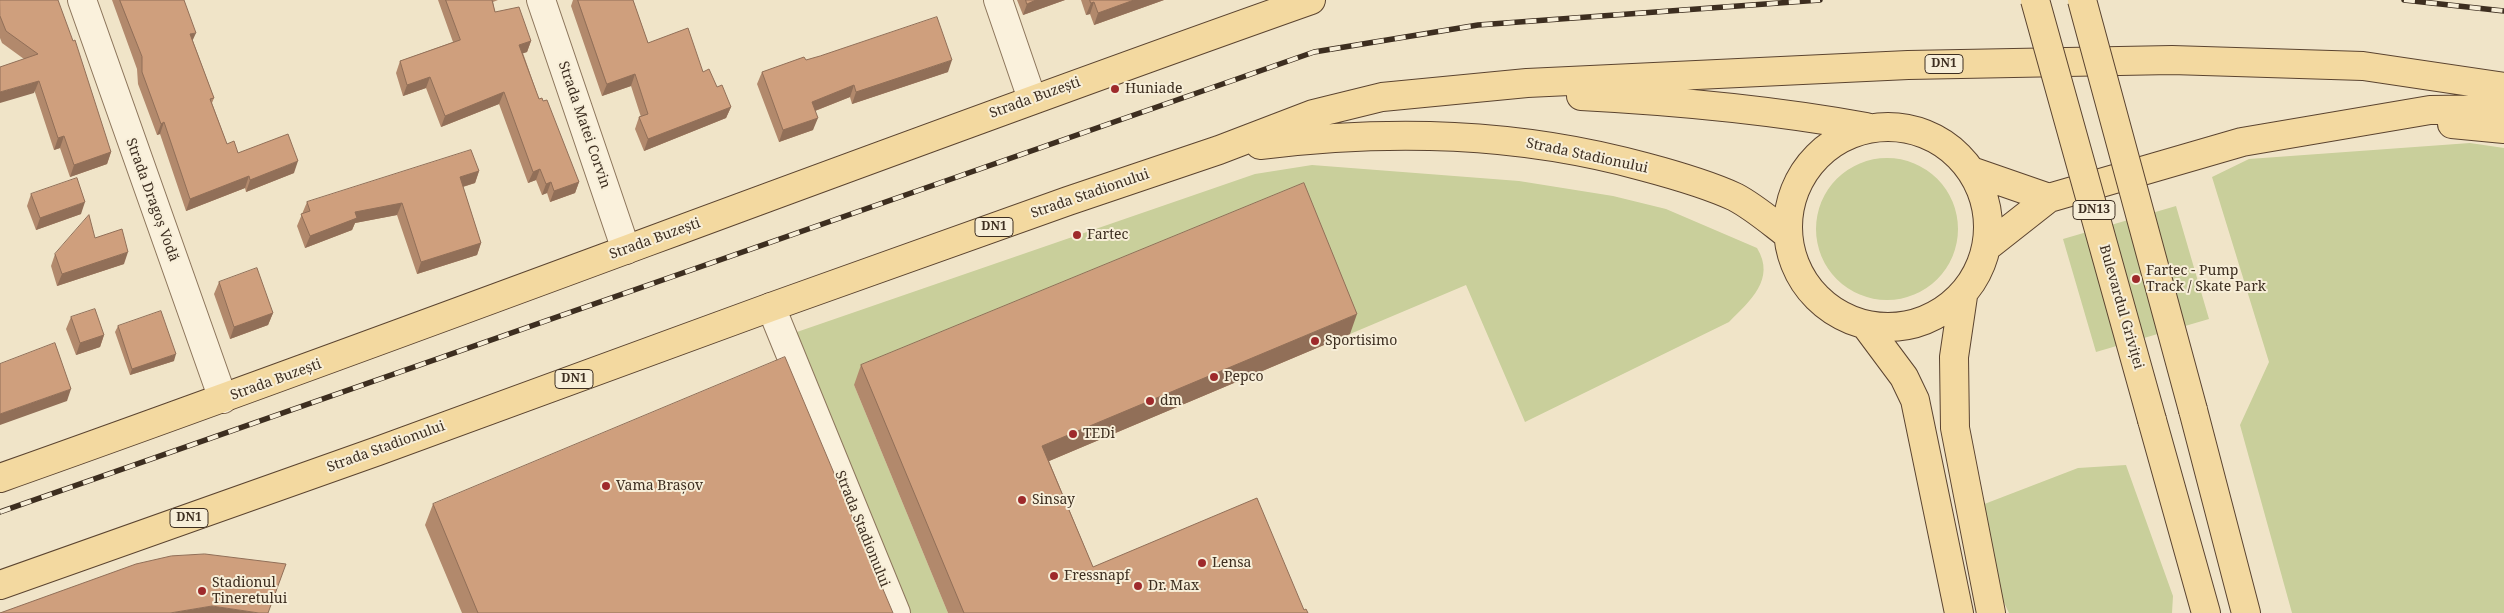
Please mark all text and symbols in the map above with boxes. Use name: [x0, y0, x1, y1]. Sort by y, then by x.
road number: DN1: [1925, 54, 1963, 74]
street label: Strada Matei Corvin: [554, 59, 614, 191]
street label: Strada Buzești: [987, 74, 1083, 122]
place label: Huniade: [1125, 81, 1182, 97]
marker: Huniade: [1109, 83, 1121, 95]
street label: Strada Stadionului: [1525, 135, 1649, 177]
street label: Strada Dragoș Vodă: [122, 136, 182, 264]
street label: Strada Stadionului: [1029, 166, 1151, 222]
road number: DN13: [2073, 200, 2115, 220]
street label: Strada Buzești: [607, 215, 703, 263]
road number: DN1: [975, 218, 1013, 236]
place label: Fartec: [1087, 227, 1128, 243]
marker: Fartec: [1071, 229, 1083, 241]
street label: Bulevardul Griviței: [2095, 243, 2147, 371]
place label: Fartec - Pump Track / Skate Park: [2146, 263, 2266, 296]
marker: Fartec - Pump Track / Skate Park: [2130, 273, 2142, 285]
place label: Sportisimo: [1325, 333, 1397, 349]
marker: Sportisimo: [1309, 335, 1321, 347]
street label: Strada Buzești: [228, 356, 324, 404]
road number: DN1: [555, 369, 593, 388]
place label: Pepco: [1224, 369, 1264, 385]
marker: Pepco: [1208, 371, 1220, 383]
place label: dm: [1160, 393, 1182, 409]
marker: dm: [1144, 395, 1156, 407]
street label: Strada Stadionului: [325, 418, 447, 476]
place label: TEDi: [1083, 426, 1115, 442]
marker: TEDi: [1067, 428, 1079, 440]
street label: Strada Stadionului: [831, 468, 893, 590]
place label: Vama Brașov: [616, 478, 703, 494]
marker: Vama Brașov: [600, 480, 612, 492]
place label: Sinsay: [1032, 492, 1075, 508]
marker: Sinsay: [1016, 494, 1028, 506]
road number: DN1: [170, 508, 208, 528]
place label: Lensa: [1212, 555, 1251, 571]
marker: Lensa: [1196, 557, 1208, 569]
place label: Fressnapf: [1064, 568, 1130, 584]
marker: Fressnapf: [1048, 570, 1060, 582]
place label: Stadionul Tineretului: [212, 575, 287, 608]
place label: Dr. Max: [1148, 578, 1199, 594]
marker: Dr. Max: [1132, 580, 1144, 592]
marker: Stadionul Tineretului: [196, 585, 208, 597]

